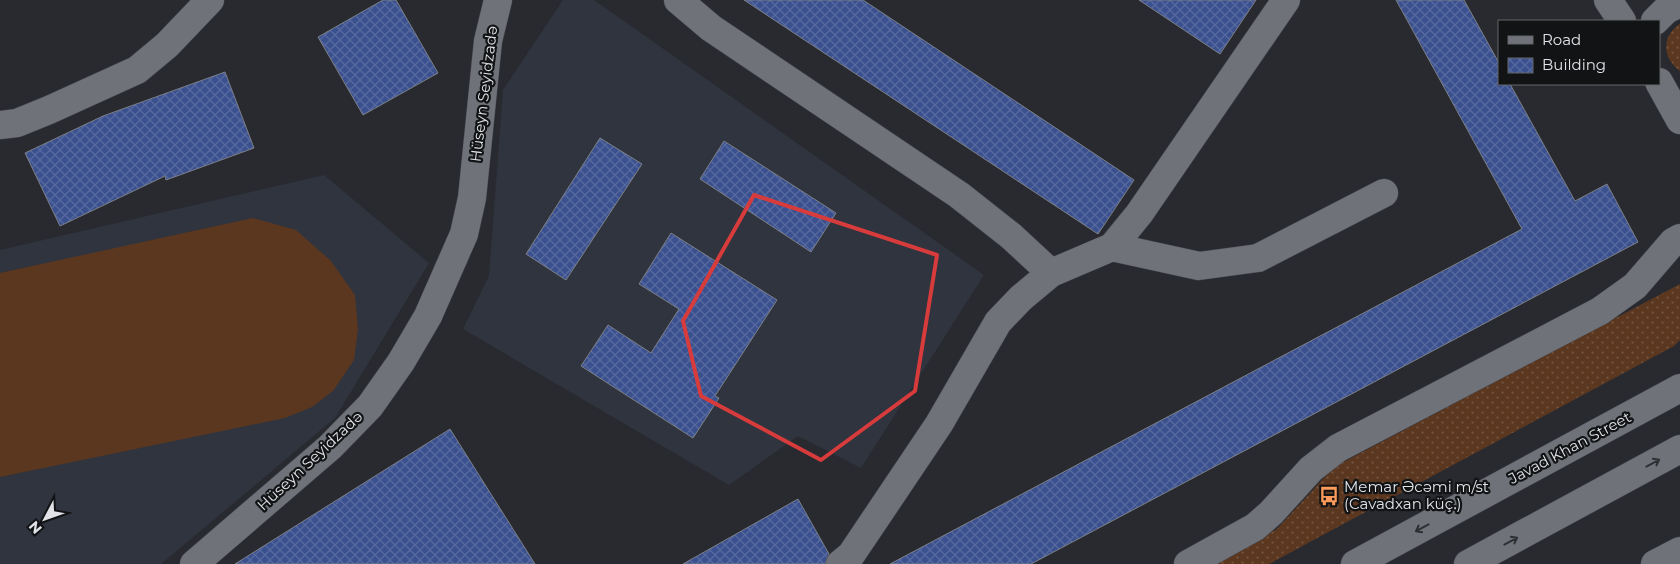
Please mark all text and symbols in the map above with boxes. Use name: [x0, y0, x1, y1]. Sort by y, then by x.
legend: [1498, 20, 1660, 85]
street label: Hüseyn Seyidzadə: [466, 25, 501, 163]
text: Road: [1542, 30, 1581, 49]
text: Building: [1542, 55, 1606, 74]
street label: Hüseyn Seyidzadə: [253, 407, 366, 514]
street label: Javad Khan Street: [1504, 407, 1634, 488]
one-way arrow: [1646, 458, 1660, 468]
place label: Memar Əcəmi m/st (Cavadxan küç.): [1344, 477, 1489, 513]
bus stop icon: Memar Əcəmi m/st (Cavadxan küç.): [1318, 485, 1340, 507]
north arrow: [20, 494, 70, 544]
text: N: [25, 517, 46, 538]
one-way arrow: [1414, 523, 1429, 533]
one-way arrow: [1503, 536, 1518, 546]

